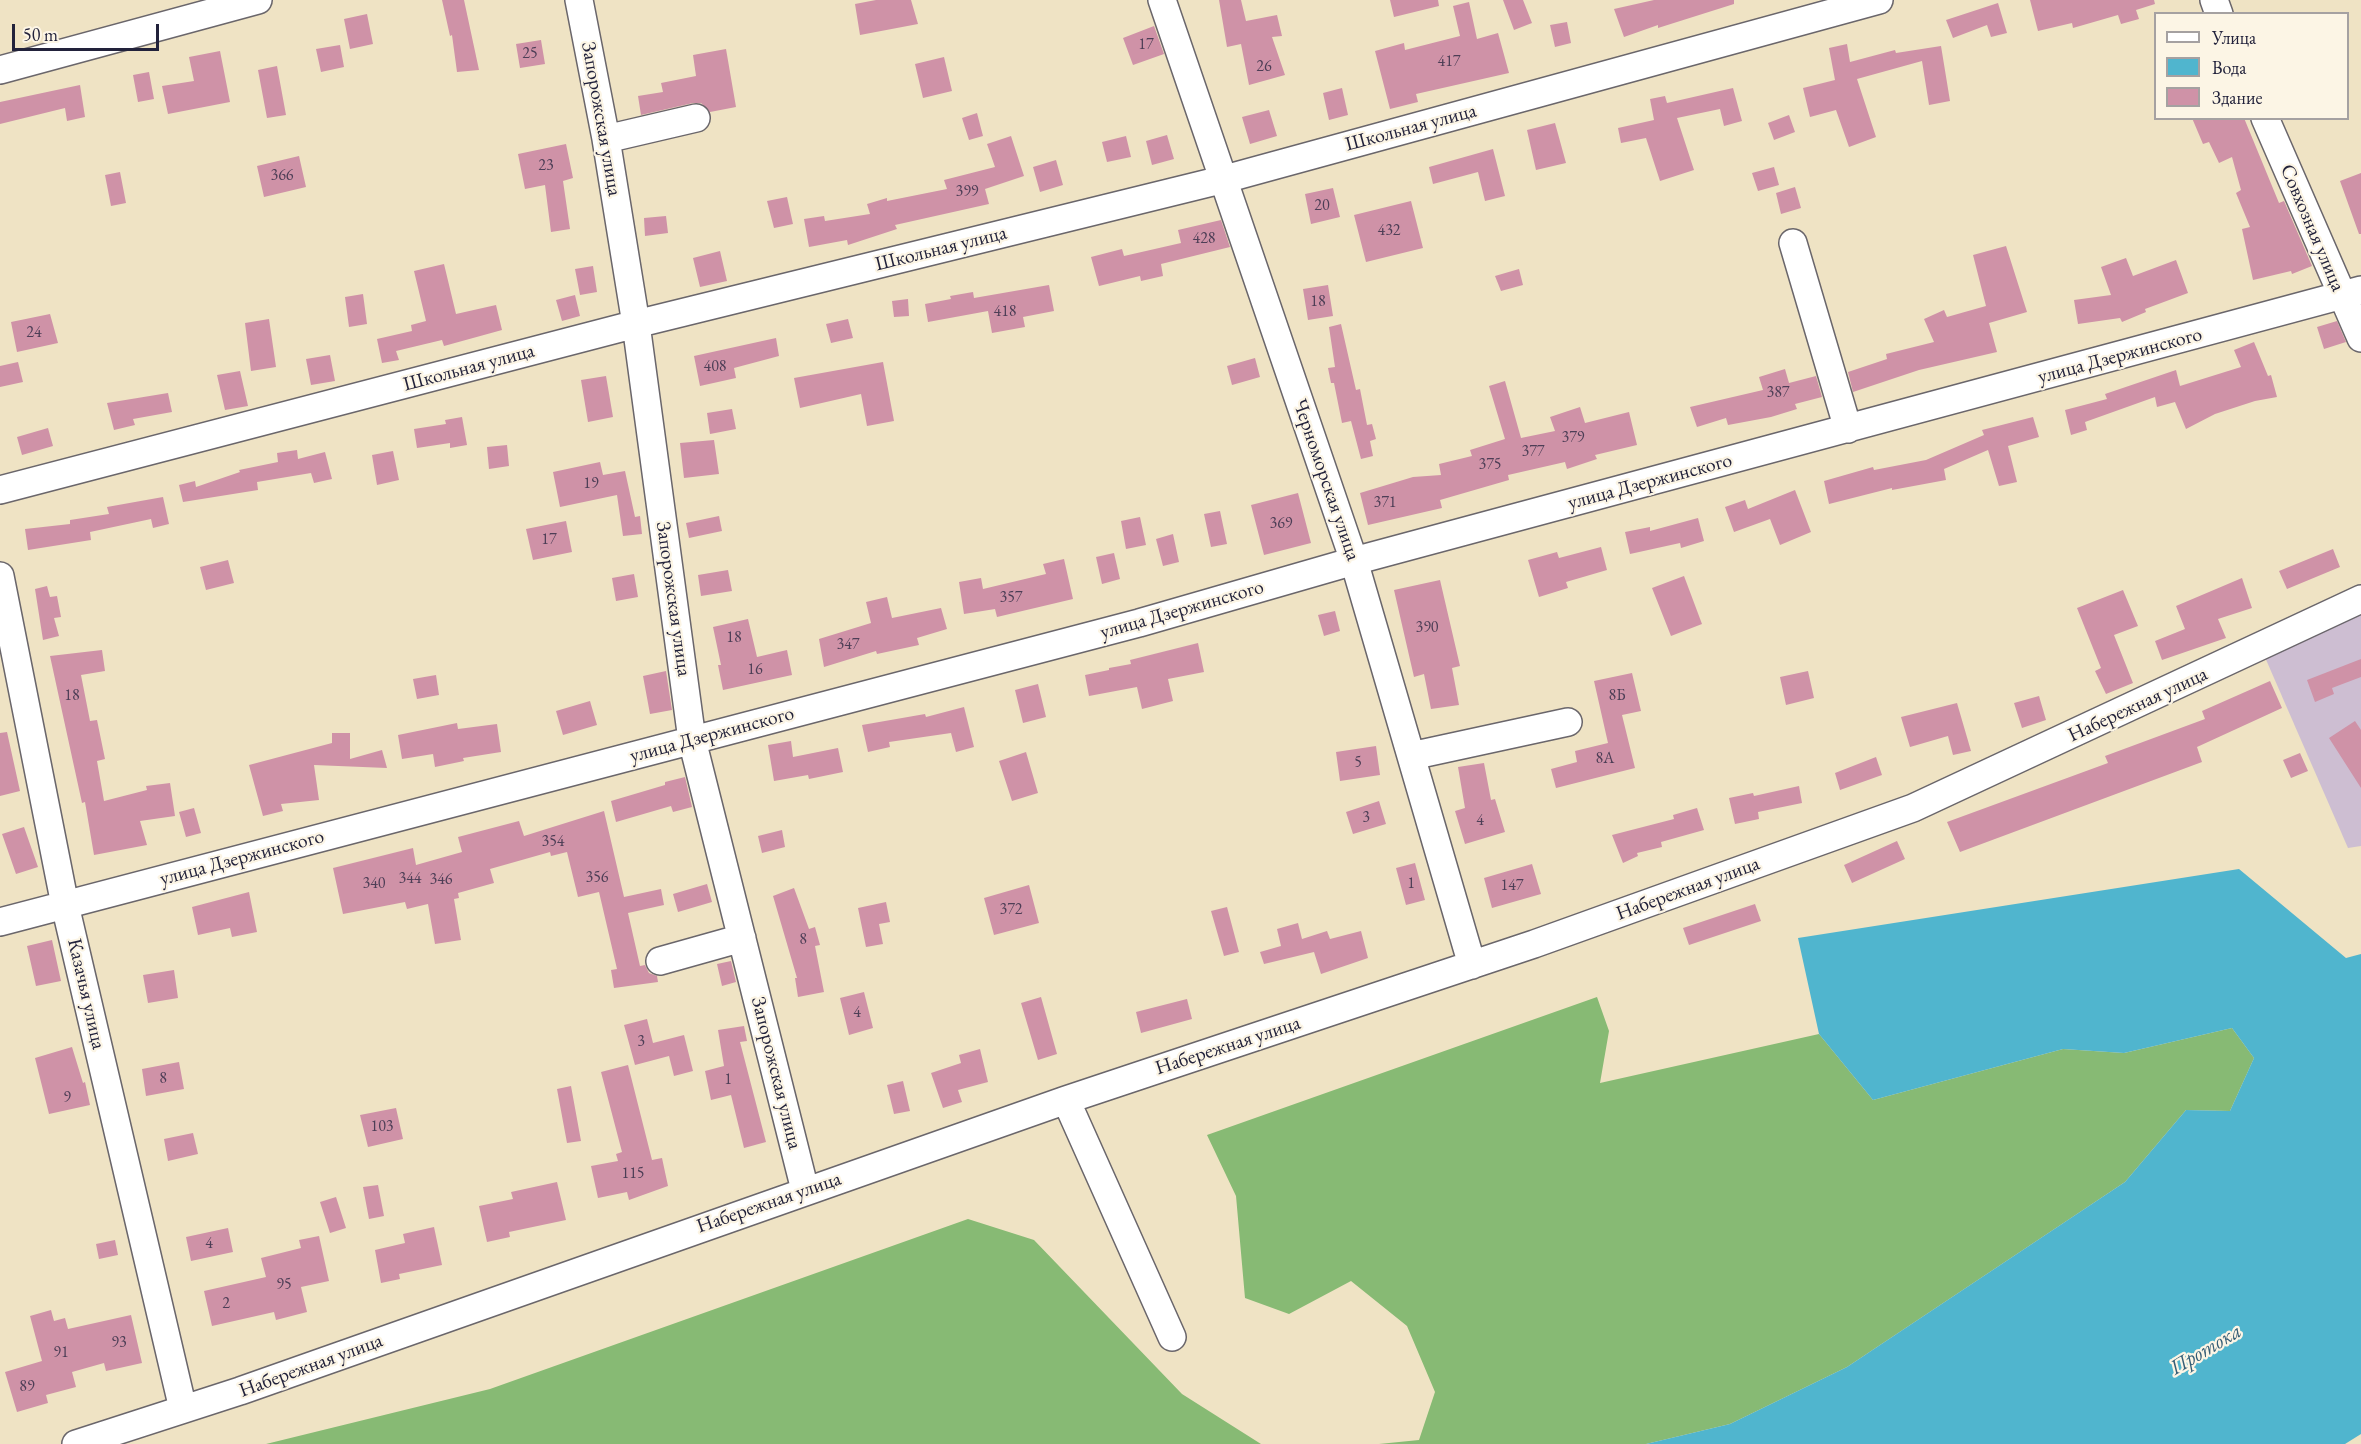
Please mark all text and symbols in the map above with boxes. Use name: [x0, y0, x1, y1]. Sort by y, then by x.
scale bar: [15, 12, 162, 50]
legend: [2154, 12, 2349, 120]
text: 50 m: [23, 23, 58, 46]
text: Улица: [2212, 26, 2256, 49]
house number: 17: [1138, 35, 1154, 55]
street label: Запорожская улица: [576, 40, 626, 198]
house number: 25: [522, 44, 538, 64]
house number: 417: [1437, 52, 1461, 72]
text: Вода: [2212, 56, 2246, 79]
house number: 26: [1256, 57, 1272, 77]
text: Здание: [2212, 86, 2262, 109]
street label: Школьная улица: [1343, 99, 1479, 157]
house number: 23: [538, 156, 554, 176]
street label: Совхозная улица: [2274, 161, 2350, 295]
house number: 366: [270, 166, 294, 186]
house number: 399: [955, 182, 979, 202]
house number: 20: [1314, 196, 1330, 216]
street label: Школьная улица: [873, 221, 1009, 277]
house number: 432: [1377, 221, 1401, 241]
house number: 428: [1192, 229, 1216, 249]
house number: 18: [1310, 292, 1326, 312]
house number: 418: [993, 302, 1017, 322]
house number: 24: [26, 323, 42, 343]
street label: улица Дзержинского: [2035, 323, 2205, 389]
street label: Школьная улица: [401, 339, 537, 397]
house number: 408: [703, 357, 727, 377]
house number: 387: [1766, 383, 1790, 403]
street label: Черноморская улица: [1287, 396, 1365, 564]
house number: 379: [1561, 428, 1585, 448]
house number: 377: [1521, 442, 1545, 462]
street label: улица Дзержинского: [1565, 449, 1735, 515]
house number: 375: [1478, 455, 1502, 475]
house number: 19: [583, 474, 599, 494]
house number: 371: [1373, 493, 1397, 513]
house number: 369: [1269, 514, 1293, 534]
street label: Запорожская улица: [650, 520, 696, 678]
house number: 17: [541, 530, 557, 550]
street label: улица Дзержинского: [1097, 575, 1267, 645]
house number: 357: [999, 588, 1023, 608]
house number: 390: [1415, 618, 1439, 638]
house number: 18: [726, 628, 742, 648]
house number: 347: [836, 635, 860, 655]
house number: 16: [747, 660, 763, 680]
street label: Набережная улица: [2064, 662, 2212, 748]
house number: 18: [64, 686, 80, 706]
house number: 8Б: [1608, 686, 1626, 706]
street label: улица Дзержинского: [627, 702, 797, 768]
house number: 8А: [1596, 749, 1614, 769]
house number: 5: [1354, 753, 1362, 773]
house number: 3: [1362, 808, 1370, 828]
house number: 4: [1476, 811, 1484, 831]
street label: улица Дзержинского: [157, 825, 327, 891]
house number: 354: [541, 832, 565, 852]
street label: Набережная улица: [1613, 852, 1763, 926]
house number: 356: [585, 868, 609, 888]
house number: 344: [398, 869, 422, 889]
house number: 346: [429, 870, 453, 890]
house number: 340: [362, 874, 386, 894]
house number: 1: [1407, 874, 1415, 894]
house number: 147: [1500, 876, 1524, 896]
house number: 372: [999, 900, 1023, 920]
house number: 8: [799, 930, 807, 950]
street label: Казачья улица: [62, 936, 110, 1052]
street label: Запорожская улица: [745, 994, 807, 1152]
house number: 4: [853, 1003, 861, 1023]
street label: Набережная улица: [1152, 1011, 1304, 1081]
house number: 3: [637, 1032, 645, 1052]
house number: 8: [159, 1069, 167, 1089]
house number: 1: [724, 1070, 732, 1090]
house number: 9: [63, 1088, 71, 1108]
house number: 103: [370, 1117, 394, 1137]
house number: 115: [621, 1164, 645, 1184]
street label: Набережная улица: [694, 1167, 844, 1239]
house number: 4: [205, 1234, 213, 1254]
house number: 95: [276, 1275, 292, 1295]
house number: 2: [222, 1294, 230, 1314]
water label: Протока: [2166, 1319, 2246, 1381]
street label: Набережная улица: [236, 1329, 386, 1403]
house number: 93: [111, 1333, 127, 1353]
house number: 91: [53, 1343, 69, 1363]
house number: 89: [19, 1377, 35, 1397]

